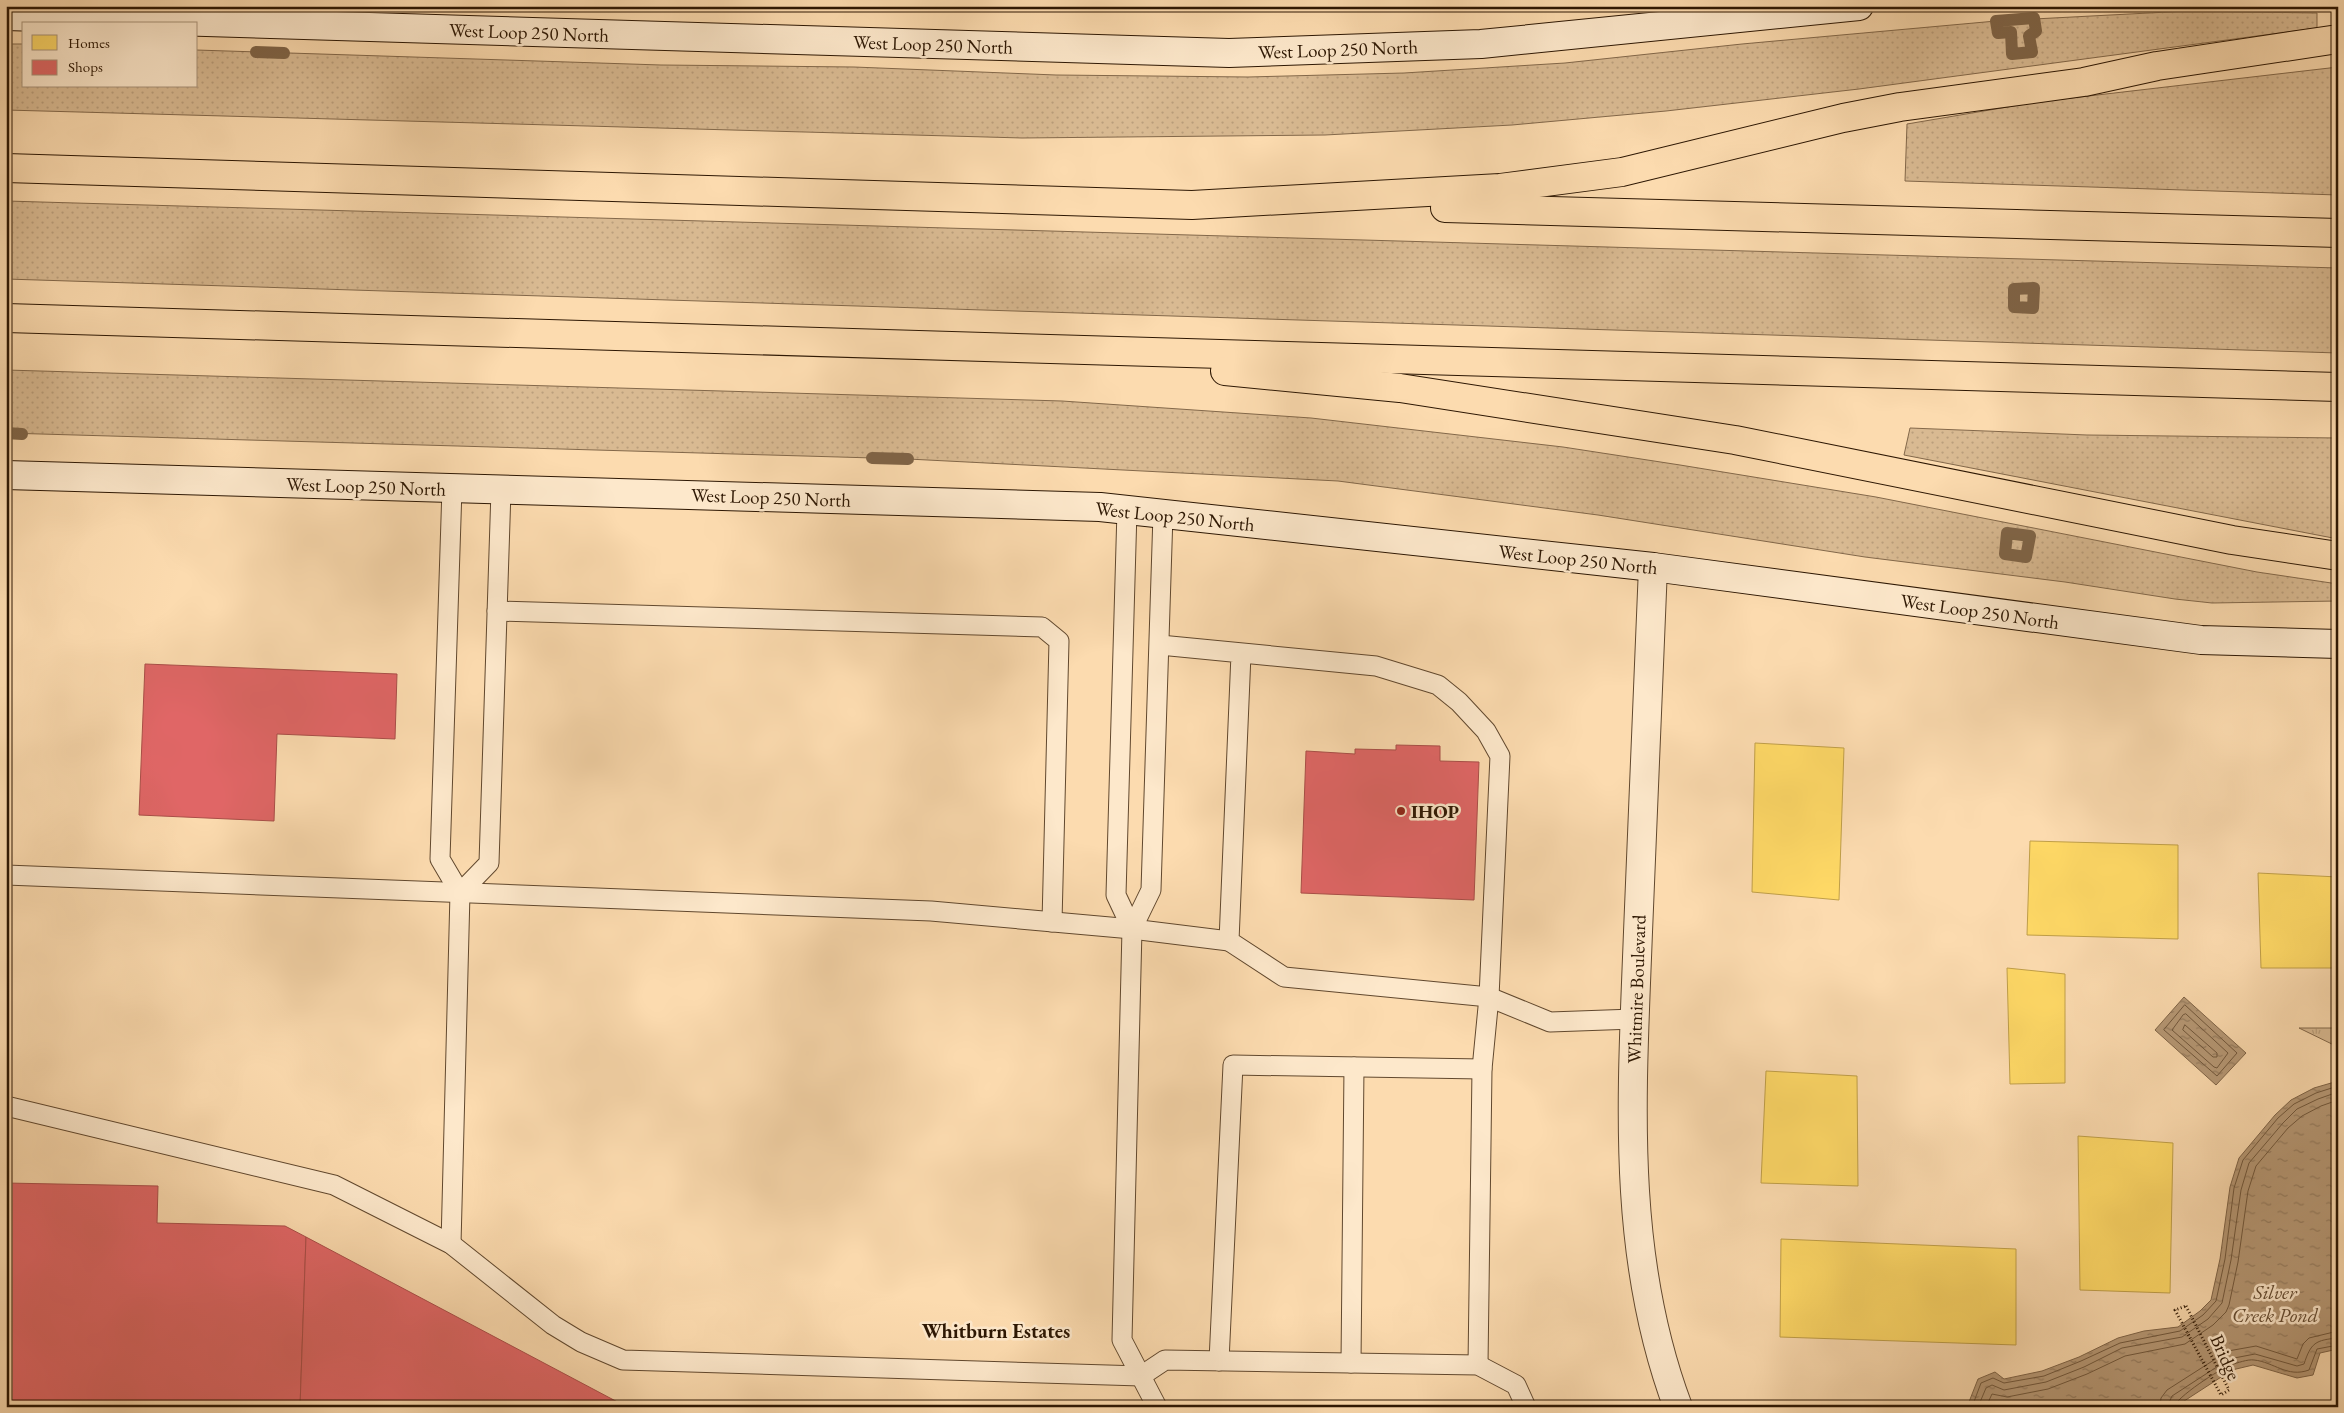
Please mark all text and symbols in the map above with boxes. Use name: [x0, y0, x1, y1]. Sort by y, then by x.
street label: West Loop 250 North: [449, 17, 610, 48]
legend: [22, 22, 198, 88]
street label: West Loop 250 North: [853, 29, 1014, 60]
text: Homes: [68, 33, 110, 52]
street label: West Loop 250 North: [1258, 34, 1419, 65]
text: Shops: [68, 57, 103, 76]
street label: West Loop 250 North: [286, 471, 447, 502]
street label: West Loop 250 North: [691, 482, 852, 513]
street label: West Loop 250 North: [1094, 496, 1256, 537]
street label: West Loop 250 North: [1497, 539, 1659, 580]
street label: West Loop 250 North: [1899, 588, 2061, 635]
place label: IHOP: [1411, 799, 1460, 824]
marker: IHOP: [1395, 805, 1407, 817]
street label: Whitmire Boulevard: [1621, 914, 1652, 1064]
water label: Silver Creek Pond: [2232, 1279, 2319, 1328]
district label: Whitburn Estates: [922, 1318, 1070, 1344]
street label: Bridge: [2204, 1330, 2247, 1384]

